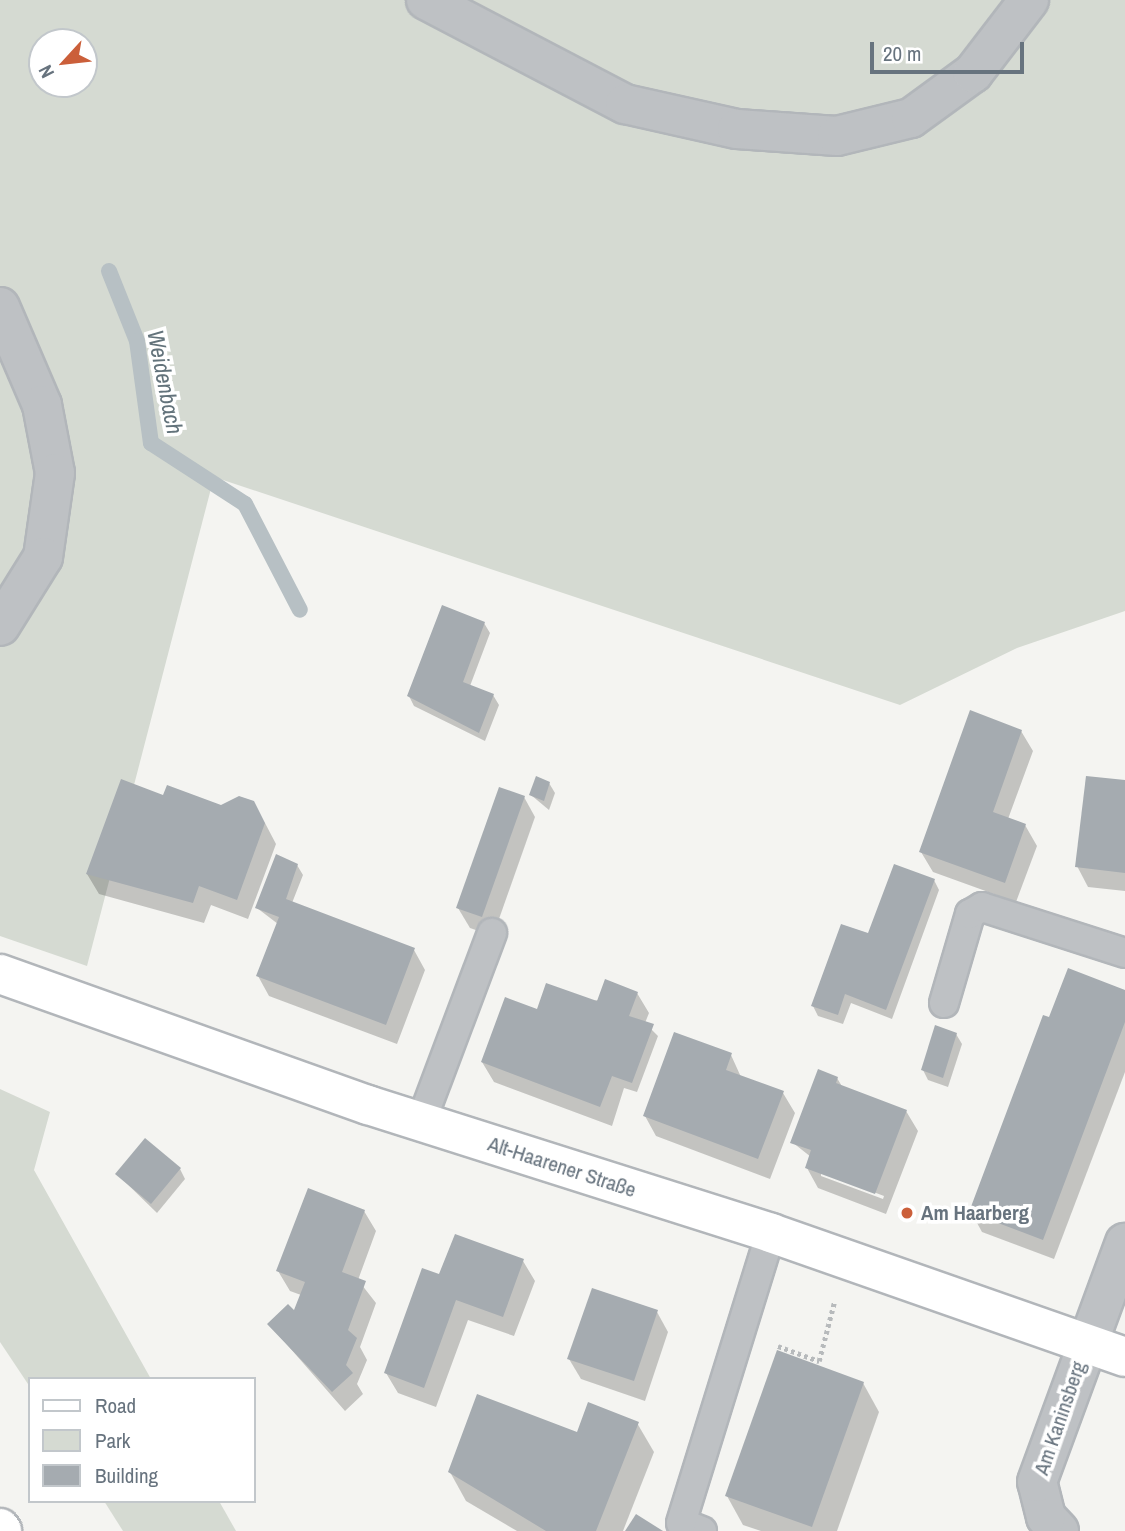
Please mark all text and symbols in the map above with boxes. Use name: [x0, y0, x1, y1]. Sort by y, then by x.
north arrow: [28, 28, 98, 98]
scale bar: [873, 28, 1027, 72]
text: 20 m: [883, 39, 921, 68]
text: N: [32, 61, 60, 83]
water label: Weidenbach: [141, 328, 189, 436]
street label: Alt-Haarener Straße: [485, 1131, 639, 1203]
place label: Am Haarberg: [921, 1200, 1029, 1226]
marker: Am Haarberg: [899, 1205, 915, 1221]
street label: Am Kaninsberg: [1029, 1358, 1091, 1478]
legend: [28, 1377, 256, 1503]
text: Road: [95, 1391, 136, 1420]
text: Park: [95, 1426, 130, 1455]
text: Building: [95, 1461, 158, 1490]

